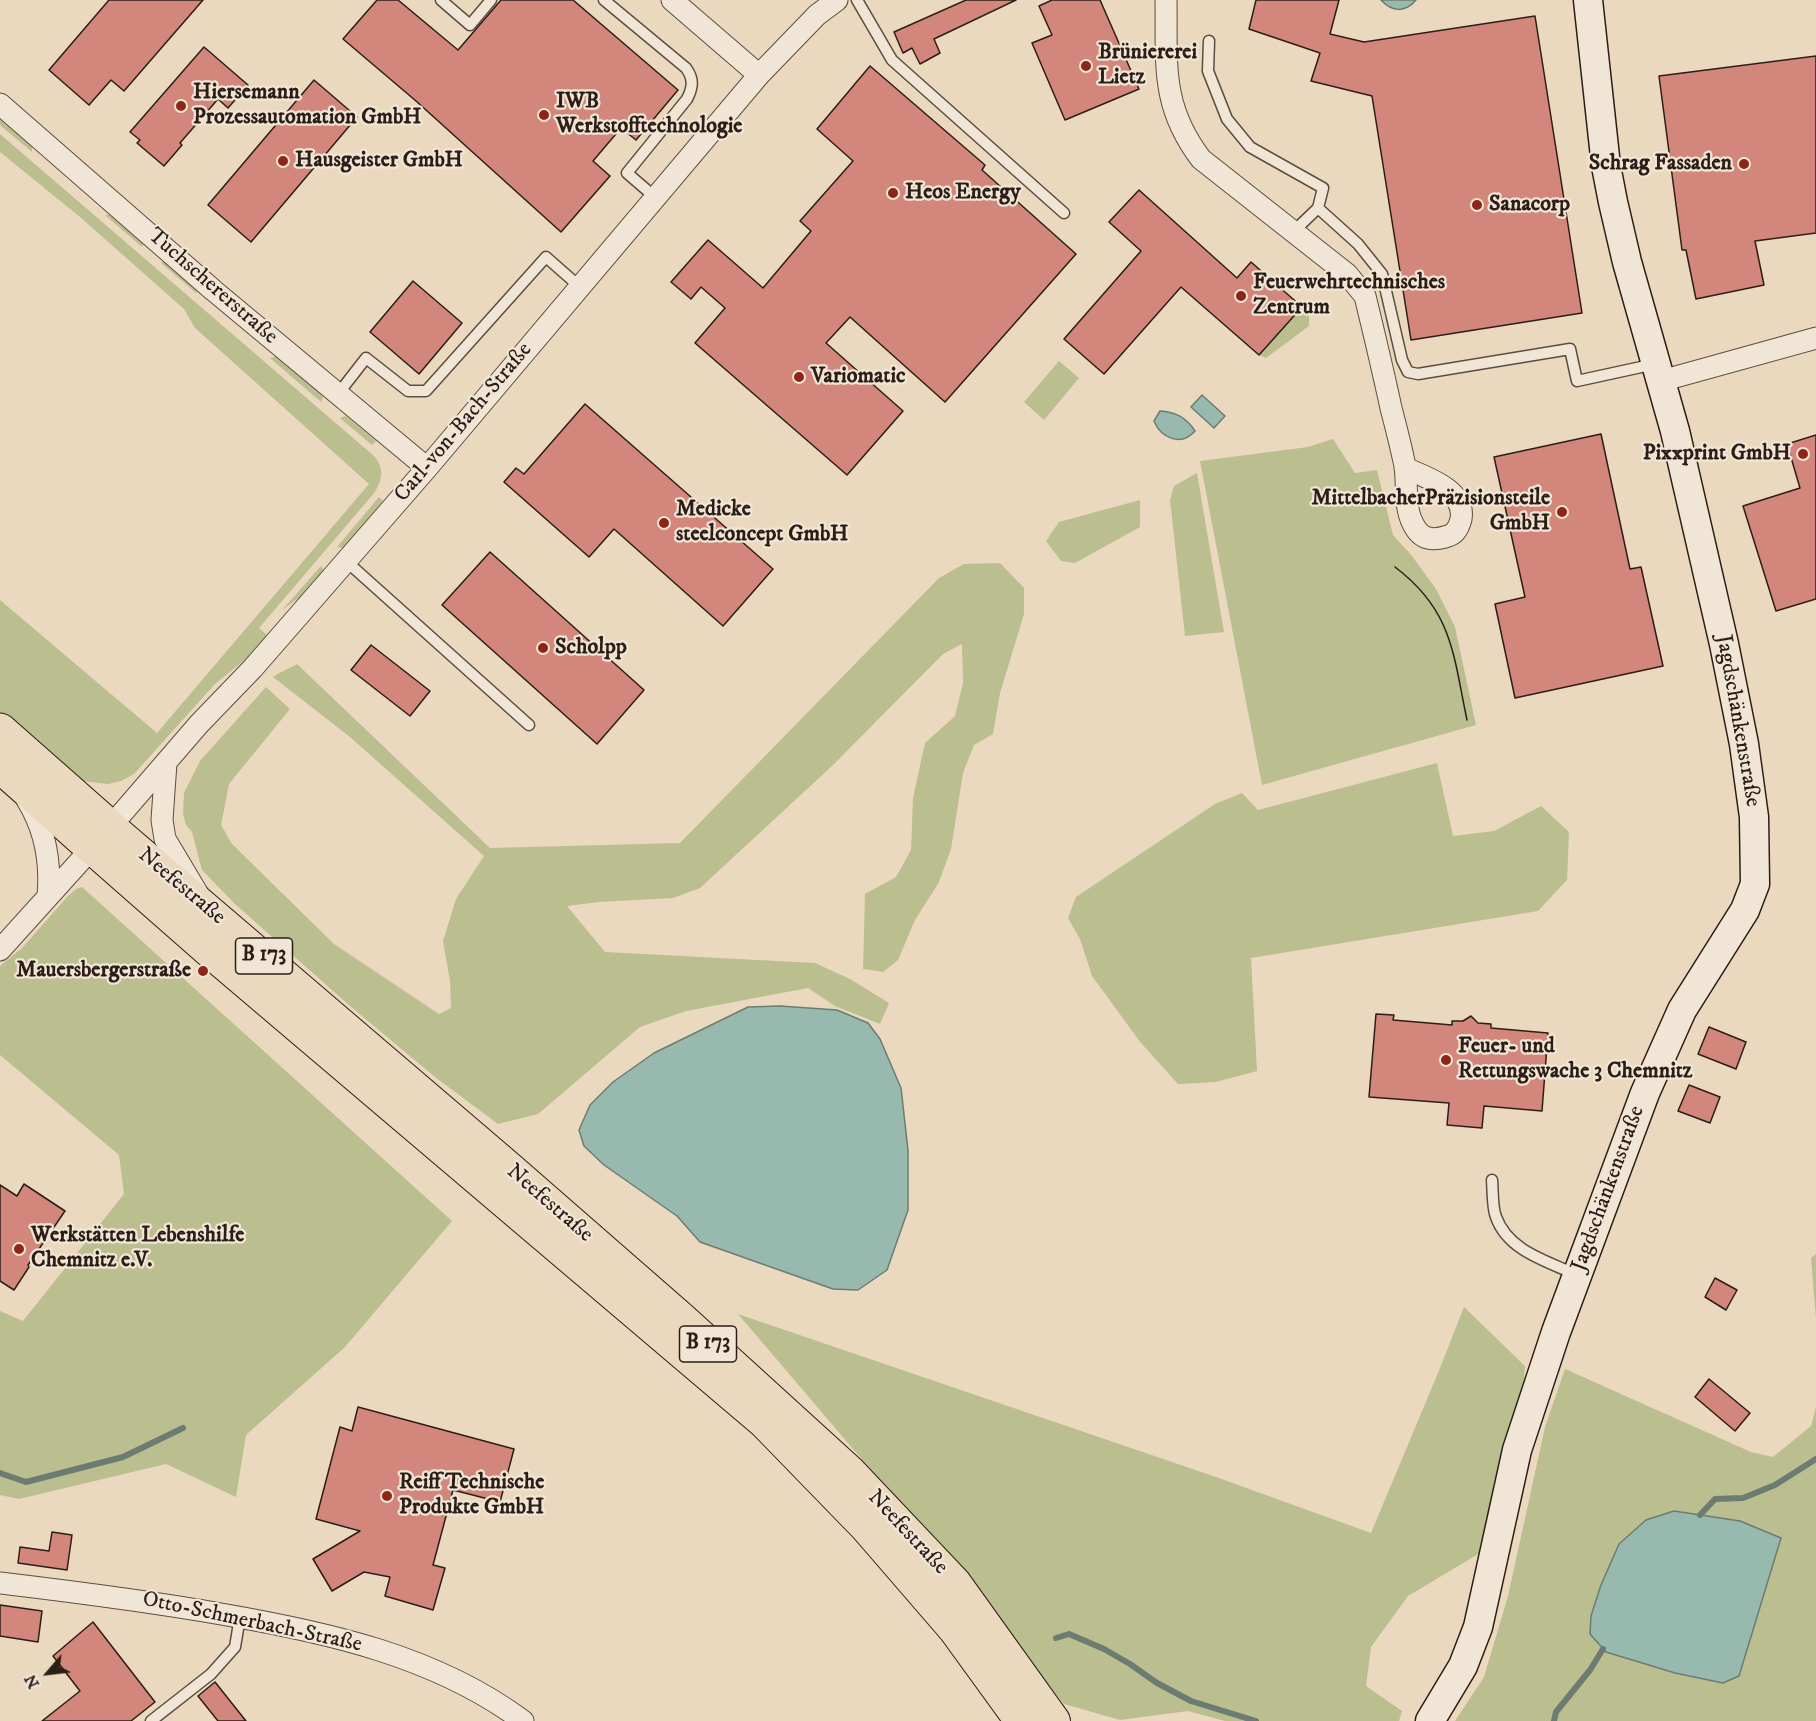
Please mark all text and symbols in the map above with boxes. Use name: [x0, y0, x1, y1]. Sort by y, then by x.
place label: Brüniererei Lietz: [1098, 40, 1197, 92]
marker: Brüniererei Lietz: [1079, 59, 1093, 73]
place label: Hiersemann Prozessautomation GmbH: [193, 80, 422, 132]
place label: IWB Werkstofftechnologie: [556, 89, 742, 140]
marker: Hiersemann Prozessautomation GmbH: [174, 99, 188, 113]
marker: IWB Werkstofftechnologie: [537, 108, 551, 122]
place label: Hausgeister GmbH: [295, 148, 463, 174]
place label: Schrag Fassaden: [1589, 151, 1732, 177]
marker: Hausgeister GmbH: [276, 154, 290, 168]
marker: Schrag Fassaden: [1737, 157, 1751, 171]
place label: Heos Energy: [905, 180, 1021, 206]
marker: Heos Energy: [886, 186, 900, 200]
place label: Sanacorp: [1489, 192, 1570, 218]
marker: Sanacorp: [1470, 198, 1484, 212]
street label: Tuchschererstraße: [141, 223, 283, 351]
place label: Feuerwehrtechnisches Zentrum: [1253, 270, 1445, 322]
marker: Feuerwehrtechnisches Zentrum: [1234, 289, 1248, 303]
street label: Carl-von-Bach-Straße: [390, 338, 538, 508]
place label: Variomatic: [811, 364, 906, 390]
marker: Variomatic: [792, 370, 806, 384]
place label: Pixxprint GmbH: [1643, 441, 1791, 467]
marker: Pixxprint GmbH: [1796, 447, 1810, 461]
place label: MittelbacherPräzisionsteile GmbH: [1312, 486, 1550, 538]
place label: Medicke steelconcept GmbH: [676, 497, 848, 548]
marker: MittelbacherPräzisionsteile GmbH: [1555, 505, 1569, 519]
marker: Medicke steelconcept GmbH: [657, 516, 671, 530]
street label: Jagdschänkenstraße: [1709, 633, 1765, 809]
place label: Scholpp: [555, 635, 627, 661]
marker: Scholpp: [536, 641, 550, 655]
street label: Neefestraße: [132, 843, 230, 931]
road number: B 173: [236, 938, 292, 974]
place label: Mauersbergerstraße: [16, 958, 191, 984]
marker: Mauersbergerstraße: [196, 964, 210, 978]
place label: Feuer- und Rettungswache 3 Chemnitz: [1458, 1034, 1692, 1086]
marker: Feuer- und Rettungswache 3 Chemnitz: [1439, 1053, 1453, 1067]
street label: Jagdschänkenstraße: [1567, 1103, 1651, 1275]
street label: Neefestraße: [500, 1159, 598, 1249]
place label: Werkstätten Lebenshilfe Chemnitz e.V.: [31, 1223, 244, 1274]
marker: Werkstätten Lebenshilfe Chemnitz e.V.: [12, 1242, 26, 1256]
road number: B 173: [680, 1326, 736, 1362]
place label: Reiff Technische Produkte GmbH: [399, 1470, 544, 1522]
street label: Neefestraße: [861, 1485, 953, 1581]
marker: Reiff Technische Produkte GmbH: [380, 1489, 394, 1503]
street label: Otto-Schmerbach-Straße: [140, 1587, 364, 1659]
north arrow: [18, 1643, 78, 1703]
text: N: [20, 1671, 44, 1692]

